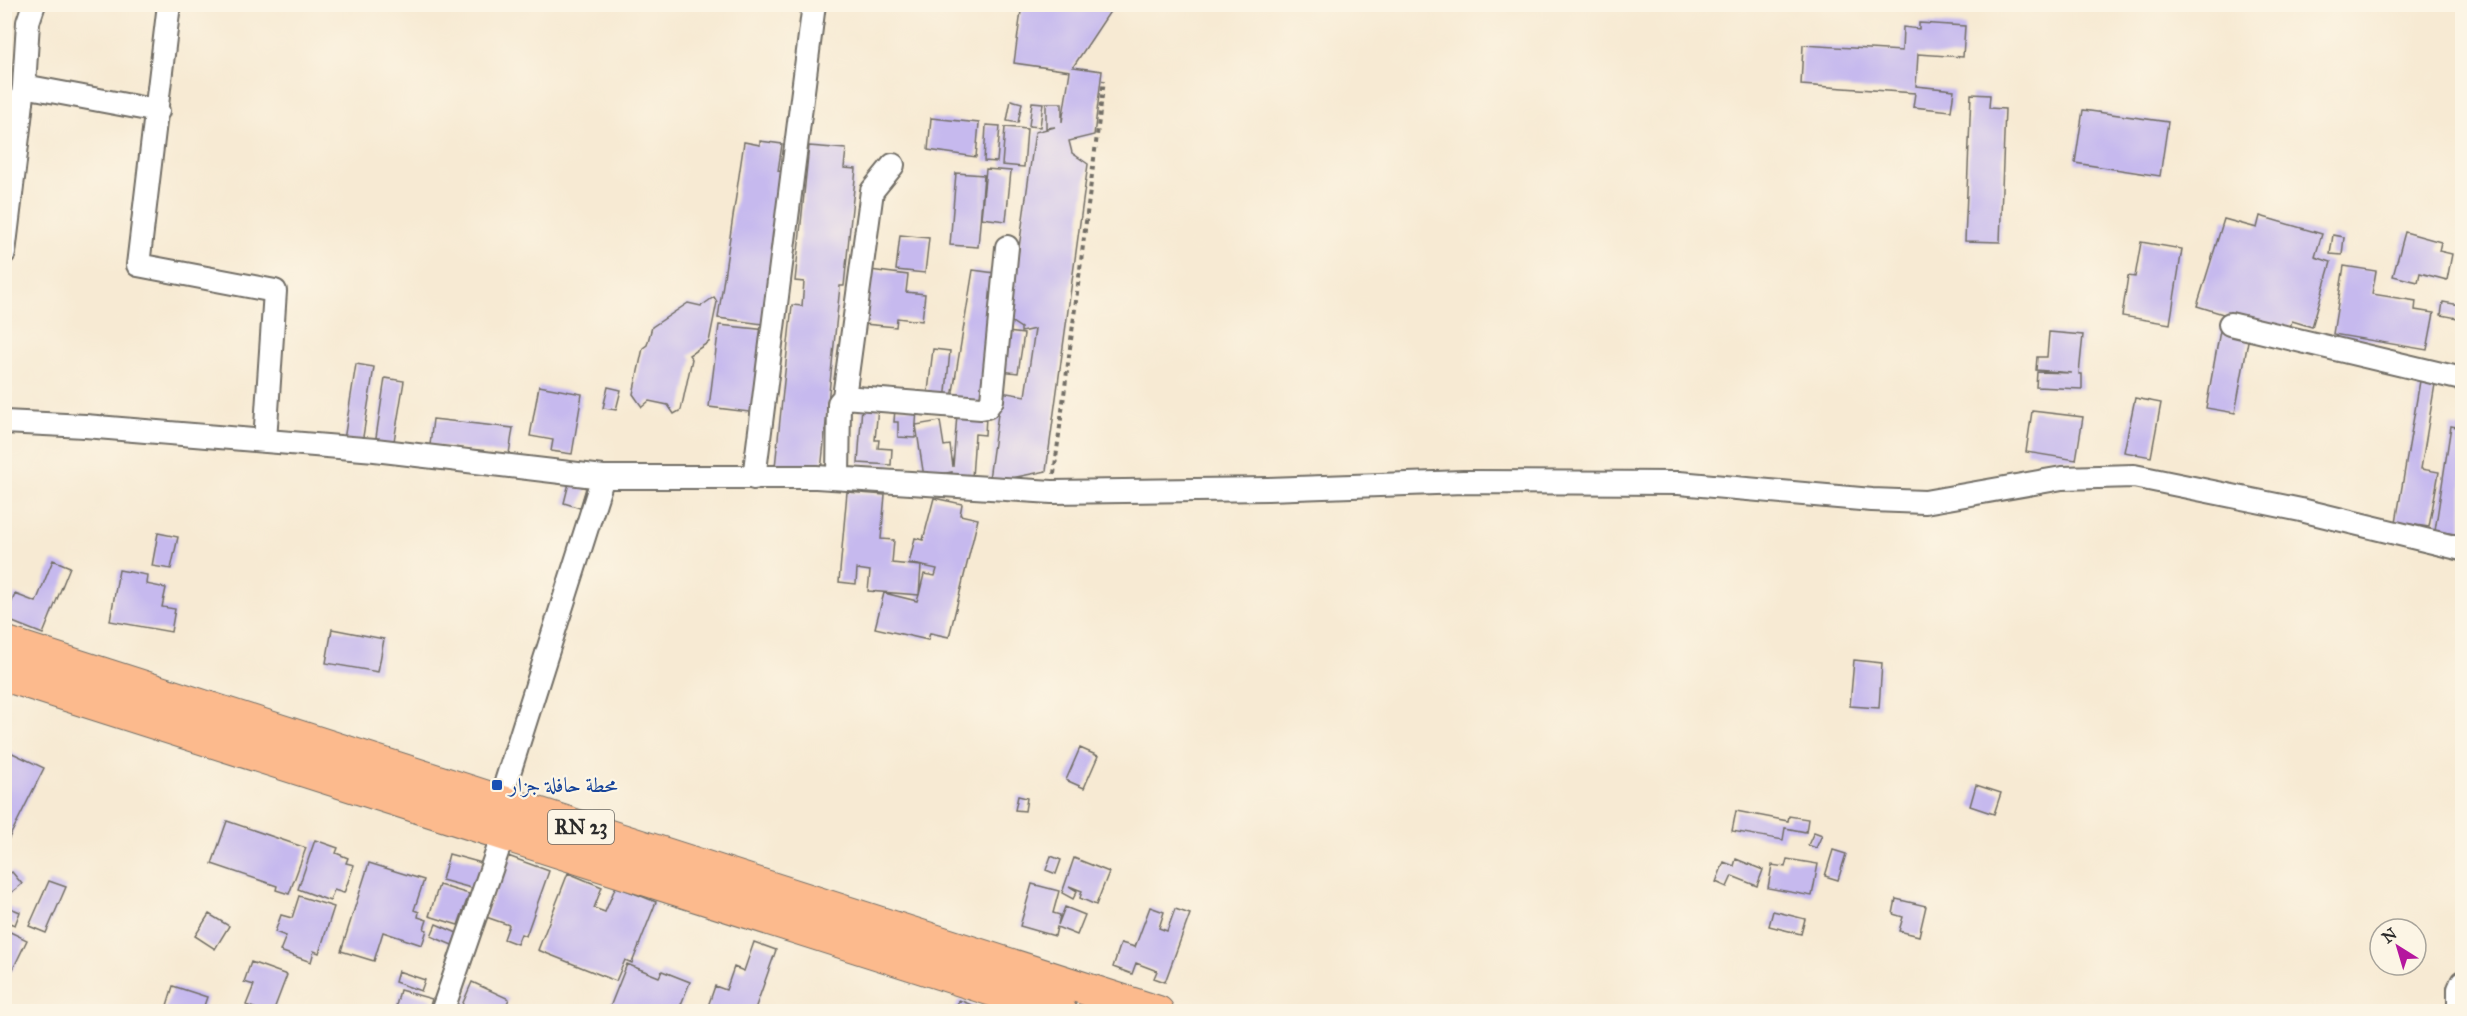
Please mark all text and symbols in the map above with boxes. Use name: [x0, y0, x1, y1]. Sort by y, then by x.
place label: محطة حافلة جزار: [507, 772, 618, 798]
marker: محطة حافلة جزار: [490, 778, 504, 792]
road number: RN 23: [548, 810, 614, 844]
north arrow: [2368, 917, 2428, 977]
text: N: [2378, 923, 2401, 947]

